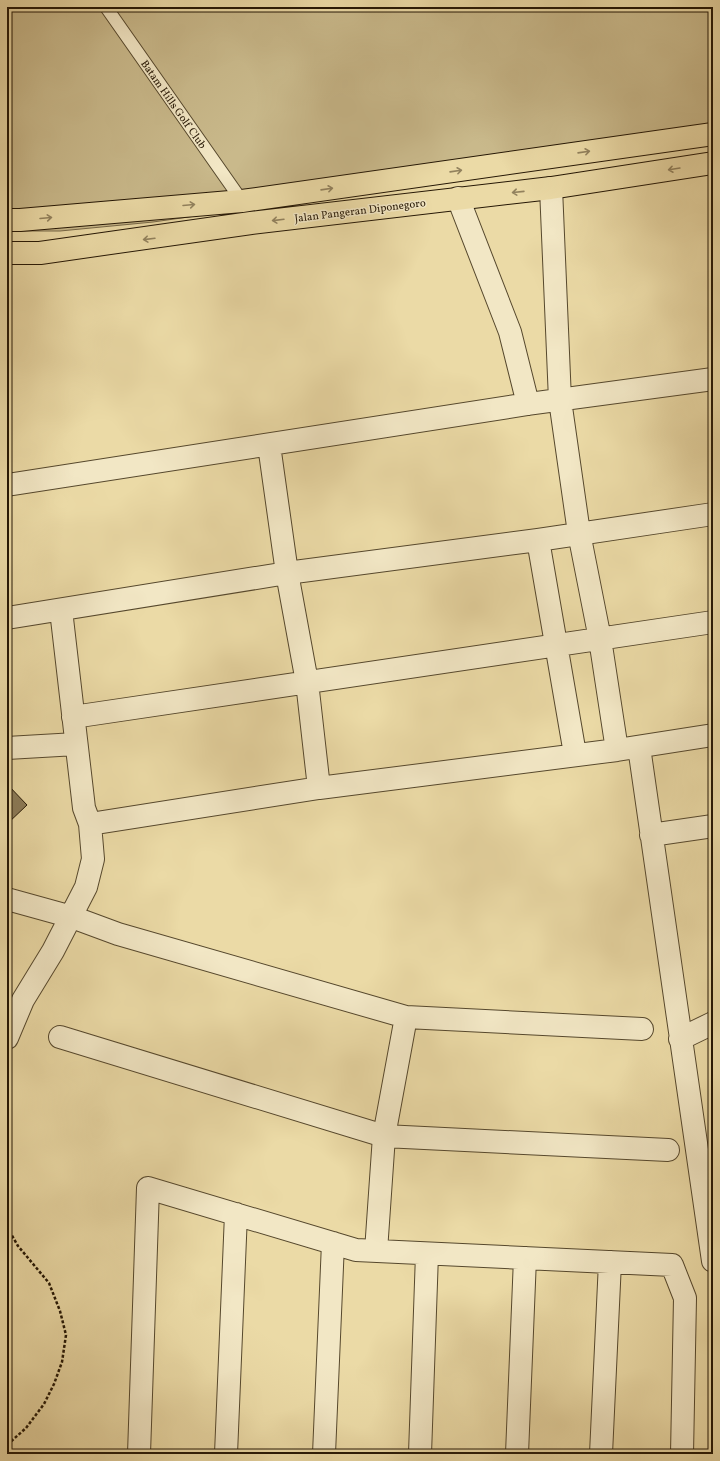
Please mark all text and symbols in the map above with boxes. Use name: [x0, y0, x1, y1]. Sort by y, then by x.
street label: Batam Hills Golf Club: [136, 57, 209, 152]
one-way arrow: [578, 148, 591, 156]
one-way arrow: [668, 165, 681, 173]
one-way arrow: [449, 167, 462, 175]
one-way arrow: [320, 185, 333, 193]
one-way arrow: [512, 188, 525, 195]
street label: Jalan Pangeran Diponegoro: [294, 196, 427, 227]
one-way arrow: [182, 202, 195, 209]
one-way arrow: [39, 214, 52, 221]
one-way arrow: [272, 216, 285, 224]
one-way arrow: [143, 235, 156, 242]

